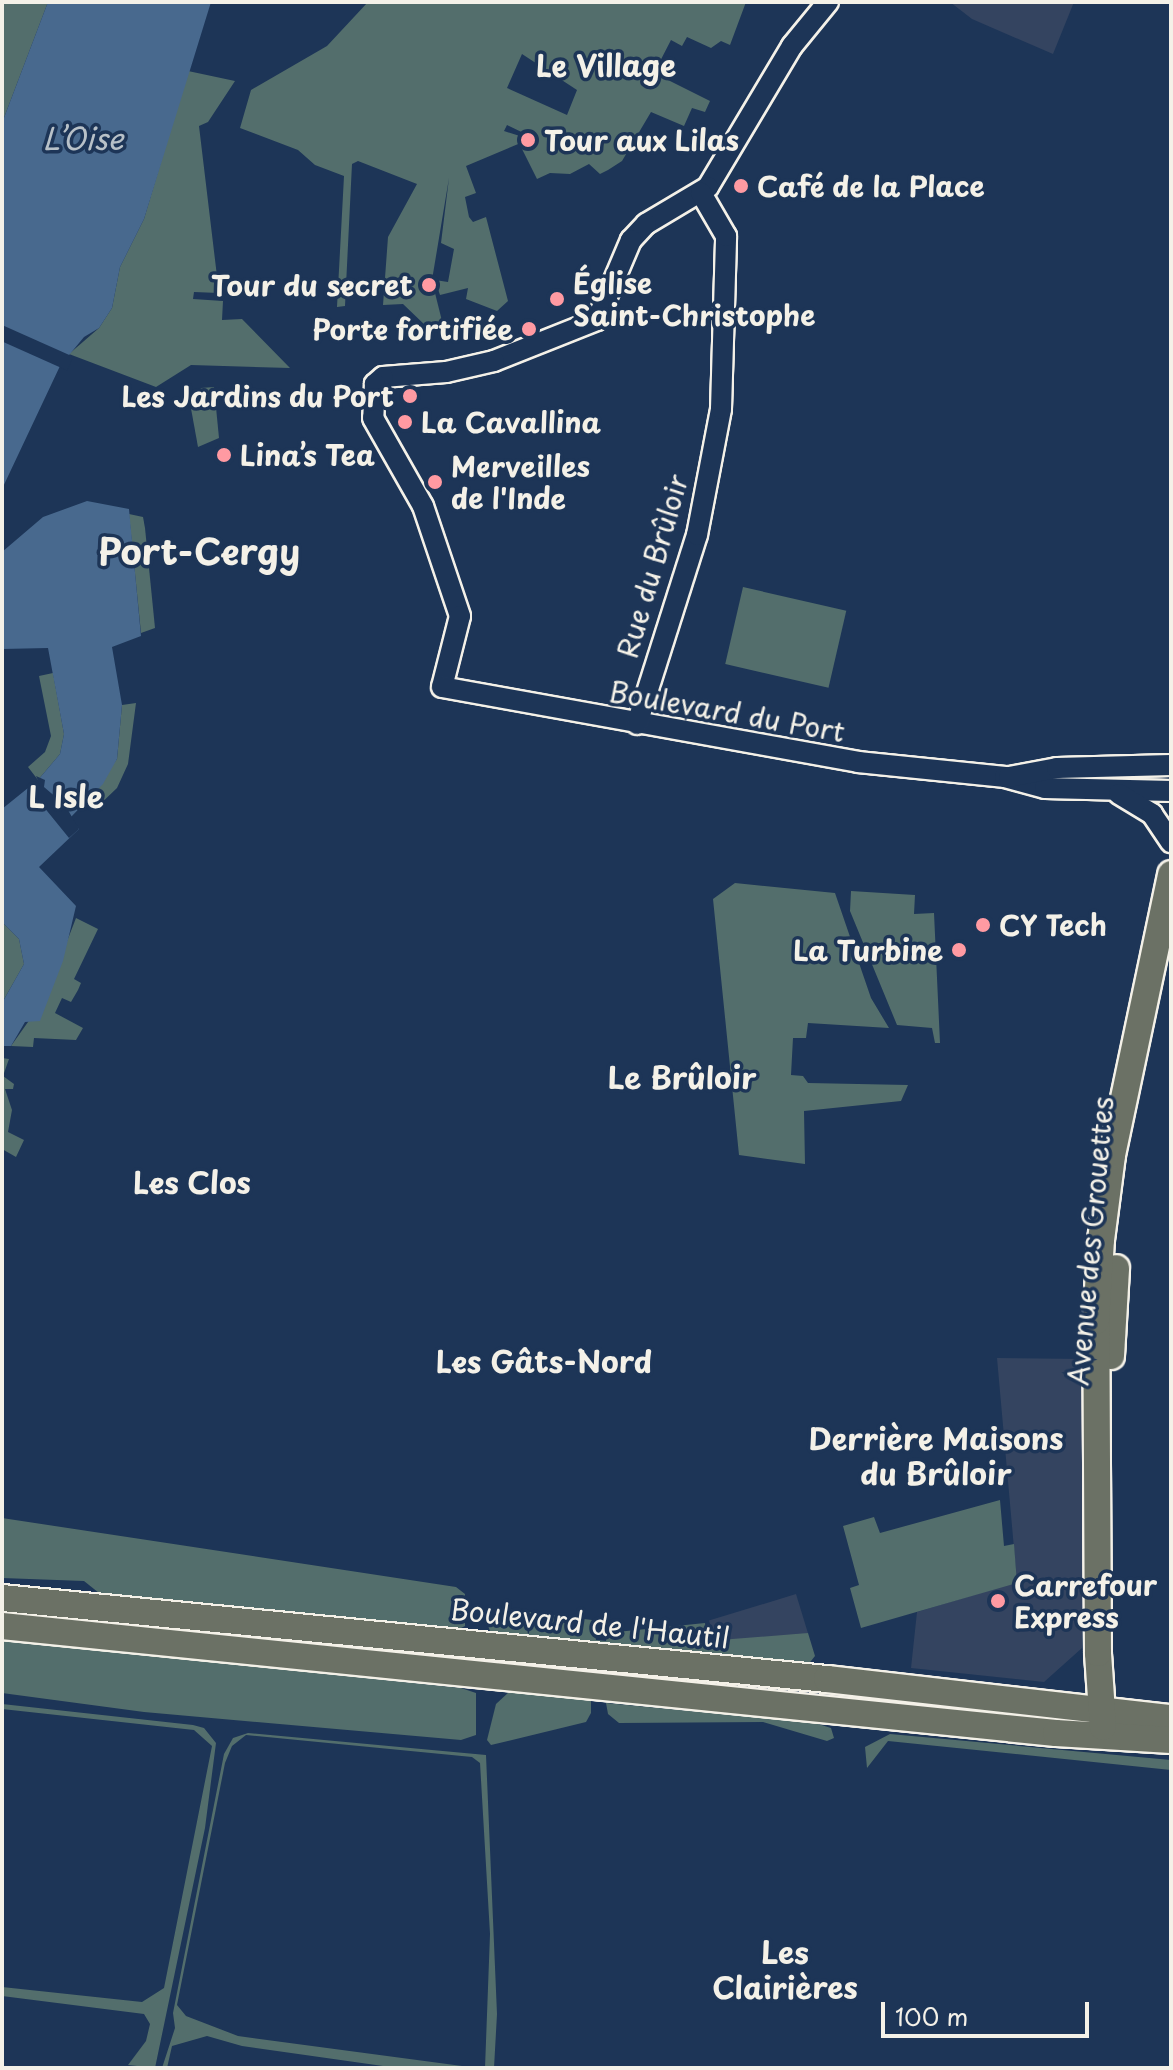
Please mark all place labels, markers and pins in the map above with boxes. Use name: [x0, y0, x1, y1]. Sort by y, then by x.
place label: Tour aux Lilas: [544, 123, 741, 157]
marker: Tour aux Lilas: [519, 131, 537, 149]
place label: Café de la Place: [757, 169, 987, 203]
marker: Café de la Place: [732, 177, 750, 195]
place label: Église Saint-Christophe: [573, 266, 815, 332]
place label: Tour du secret: [210, 268, 413, 302]
marker: Tour du secret: [420, 276, 438, 294]
marker: Église Saint-Christophe: [548, 290, 566, 308]
place label: Porte fortifiée: [311, 312, 513, 346]
marker: Porte fortifiée: [520, 320, 538, 338]
place label: Les Jardins du Port: [118, 379, 394, 413]
marker: Les Jardins du Port: [401, 387, 419, 405]
place label: La Cavallina: [421, 405, 600, 439]
marker: La Cavallina: [396, 413, 414, 431]
place label: Lina’s Tea: [240, 438, 376, 472]
marker: Lina’s Tea: [215, 446, 233, 464]
place label: Merveilles de l'Inde: [451, 449, 590, 515]
marker: Merveilles de l'Inde: [426, 473, 444, 491]
place label: CY Tech: [999, 908, 1108, 942]
marker: CY Tech: [974, 916, 992, 934]
place label: La Turbine: [793, 933, 943, 967]
marker: La Turbine: [950, 941, 968, 959]
place label: Carrefour Express: [1014, 1568, 1157, 1634]
marker: Carrefour Express: [989, 1592, 1007, 1610]

